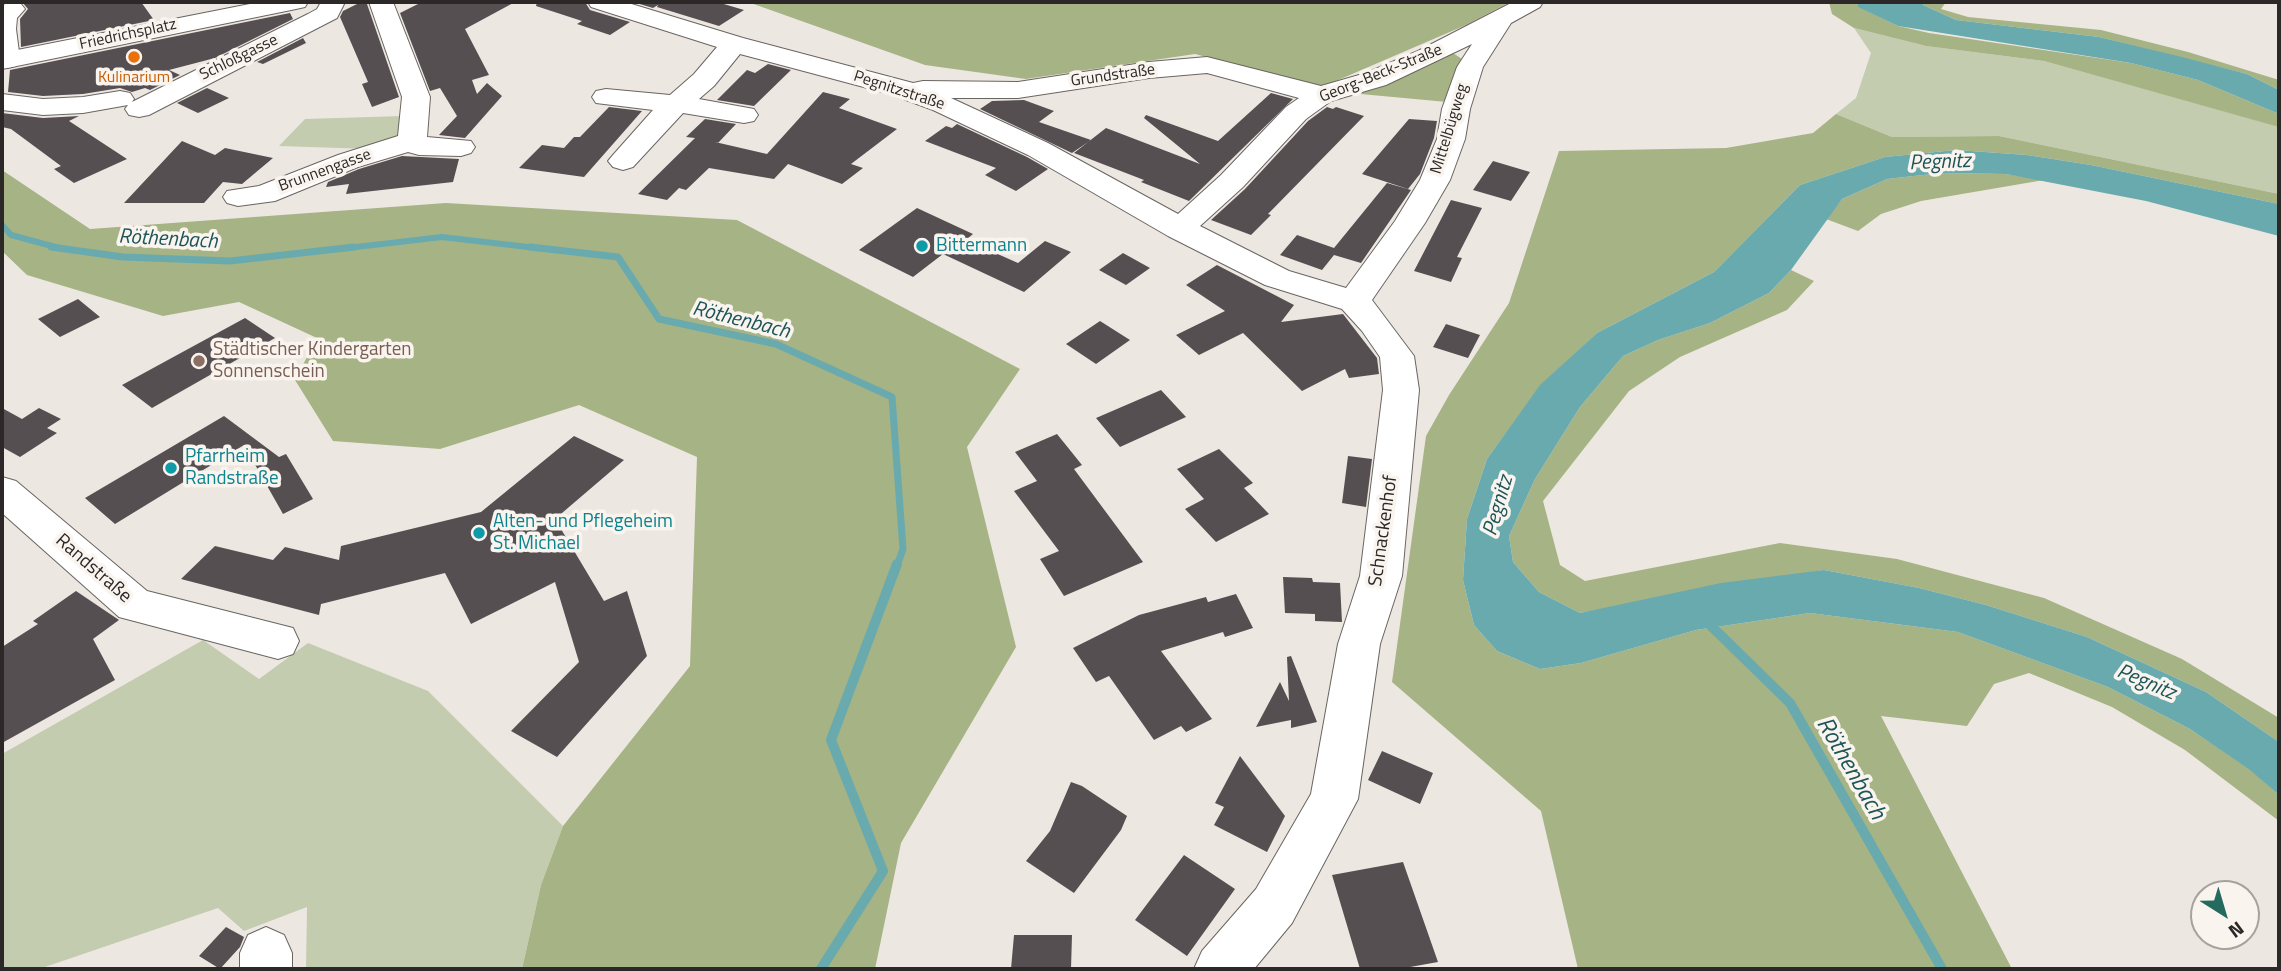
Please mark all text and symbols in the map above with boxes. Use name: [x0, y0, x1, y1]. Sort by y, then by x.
street label: Friedrichsplatz: [78, 15, 178, 55]
street label: Schloßgasse: [197, 31, 281, 85]
street label: Georg-Beck-Straße: [1317, 41, 1445, 107]
marker: Kulinarium: [126, 49, 142, 65]
street label: Grundstraße: [1070, 61, 1156, 91]
street label: Pegnitzstraße: [851, 67, 947, 115]
place label: Kulinarium: [98, 68, 170, 88]
street label: Mittelbügweg: [1427, 81, 1473, 177]
street label: Brunnengasse: [276, 145, 374, 197]
water label: Pegnitz: [1909, 149, 1971, 177]
water label: Röthenbach: [118, 225, 218, 255]
place label: Bittermann: [936, 235, 1027, 257]
marker: Bittermann: [914, 238, 930, 254]
water label: Röthenbach: [690, 297, 792, 345]
place label: Städtischer Kindergarten Sonnenschein: [213, 339, 411, 383]
marker: Städtischer Kindergarten Sonnenschein: [191, 353, 207, 369]
place label: Pfarrheim Randstraße: [185, 446, 279, 490]
marker: Pfarrheim Randstraße: [163, 460, 179, 476]
water label: Pegnitz: [1478, 473, 1520, 539]
street label: Schnackenhof: [1365, 474, 1403, 588]
place label: Alten- und Pflegeheim St. Michael: [493, 511, 673, 555]
marker: Alten- und Pflegeheim St. Michael: [471, 525, 487, 541]
street label: Randstraße: [50, 530, 136, 608]
water label: Pegnitz: [2113, 659, 2179, 707]
water label: Röthenbach: [1809, 713, 1891, 825]
north arrow: [2190, 880, 2260, 950]
text: N: [2223, 915, 2251, 946]

